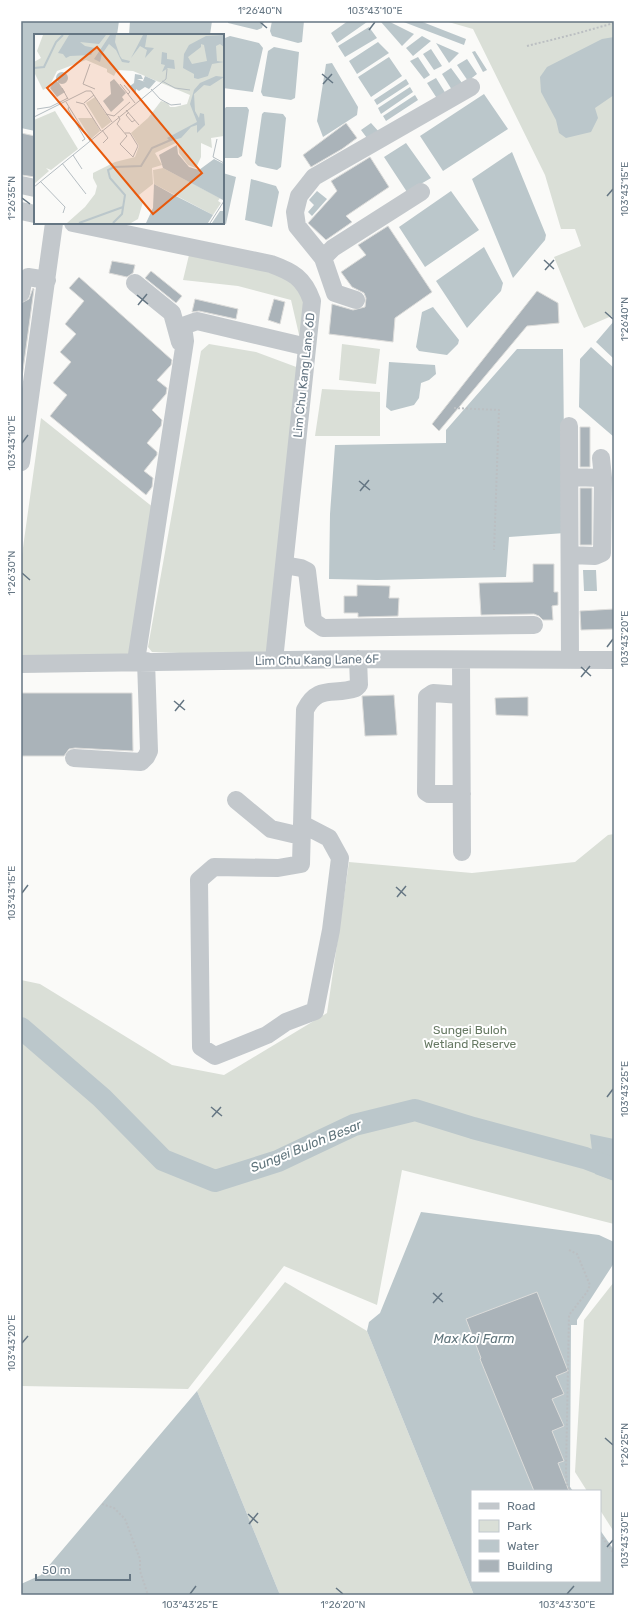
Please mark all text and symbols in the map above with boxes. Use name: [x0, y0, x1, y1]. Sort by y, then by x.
text: 1°26'40"N: [238, 5, 282, 17]
text: 103°43'10"E: [348, 5, 402, 17]
inset map: [34, 34, 224, 224]
text: 103°43'15"E: [619, 162, 631, 216]
text: 1°26'35"N: [6, 176, 18, 220]
text: 1°26'40"N: [619, 297, 631, 341]
street label: Lim Chu Kang Lane 6D: [290, 312, 318, 438]
text: 103°43'10"E: [6, 416, 18, 470]
text: 1°26'30"N: [6, 550, 18, 595]
text: 103°43'20"E: [619, 611, 631, 667]
street label: Lim Chu Kang Lane 6F: [255, 652, 379, 668]
text: 103°43'15"E: [6, 866, 18, 920]
park label: Sungei Buloh Wetland Reserve: [424, 1023, 517, 1051]
text: 103°43'25"E: [619, 1061, 631, 1117]
water label: Sungei Buloh Besar: [248, 1116, 365, 1176]
text: 103°43'20"E: [6, 1315, 18, 1371]
water label: Max Koi Farm: [433, 1331, 515, 1346]
text: 1°26'25"N: [619, 1423, 631, 1467]
legend: [471, 1490, 601, 1582]
text: Road: [507, 1499, 535, 1513]
text: 103°43'30"E: [619, 1512, 631, 1568]
text: Park: [507, 1519, 533, 1533]
text: Water: [507, 1539, 539, 1553]
scale bar: [36, 1556, 130, 1582]
text: Building: [507, 1559, 553, 1573]
text: 50 m: [42, 1563, 70, 1577]
text: 103°43'25"E: [162, 1599, 218, 1611]
text: 1°26'20"N: [321, 1599, 365, 1611]
text: 103°43'30"E: [539, 1599, 595, 1611]

